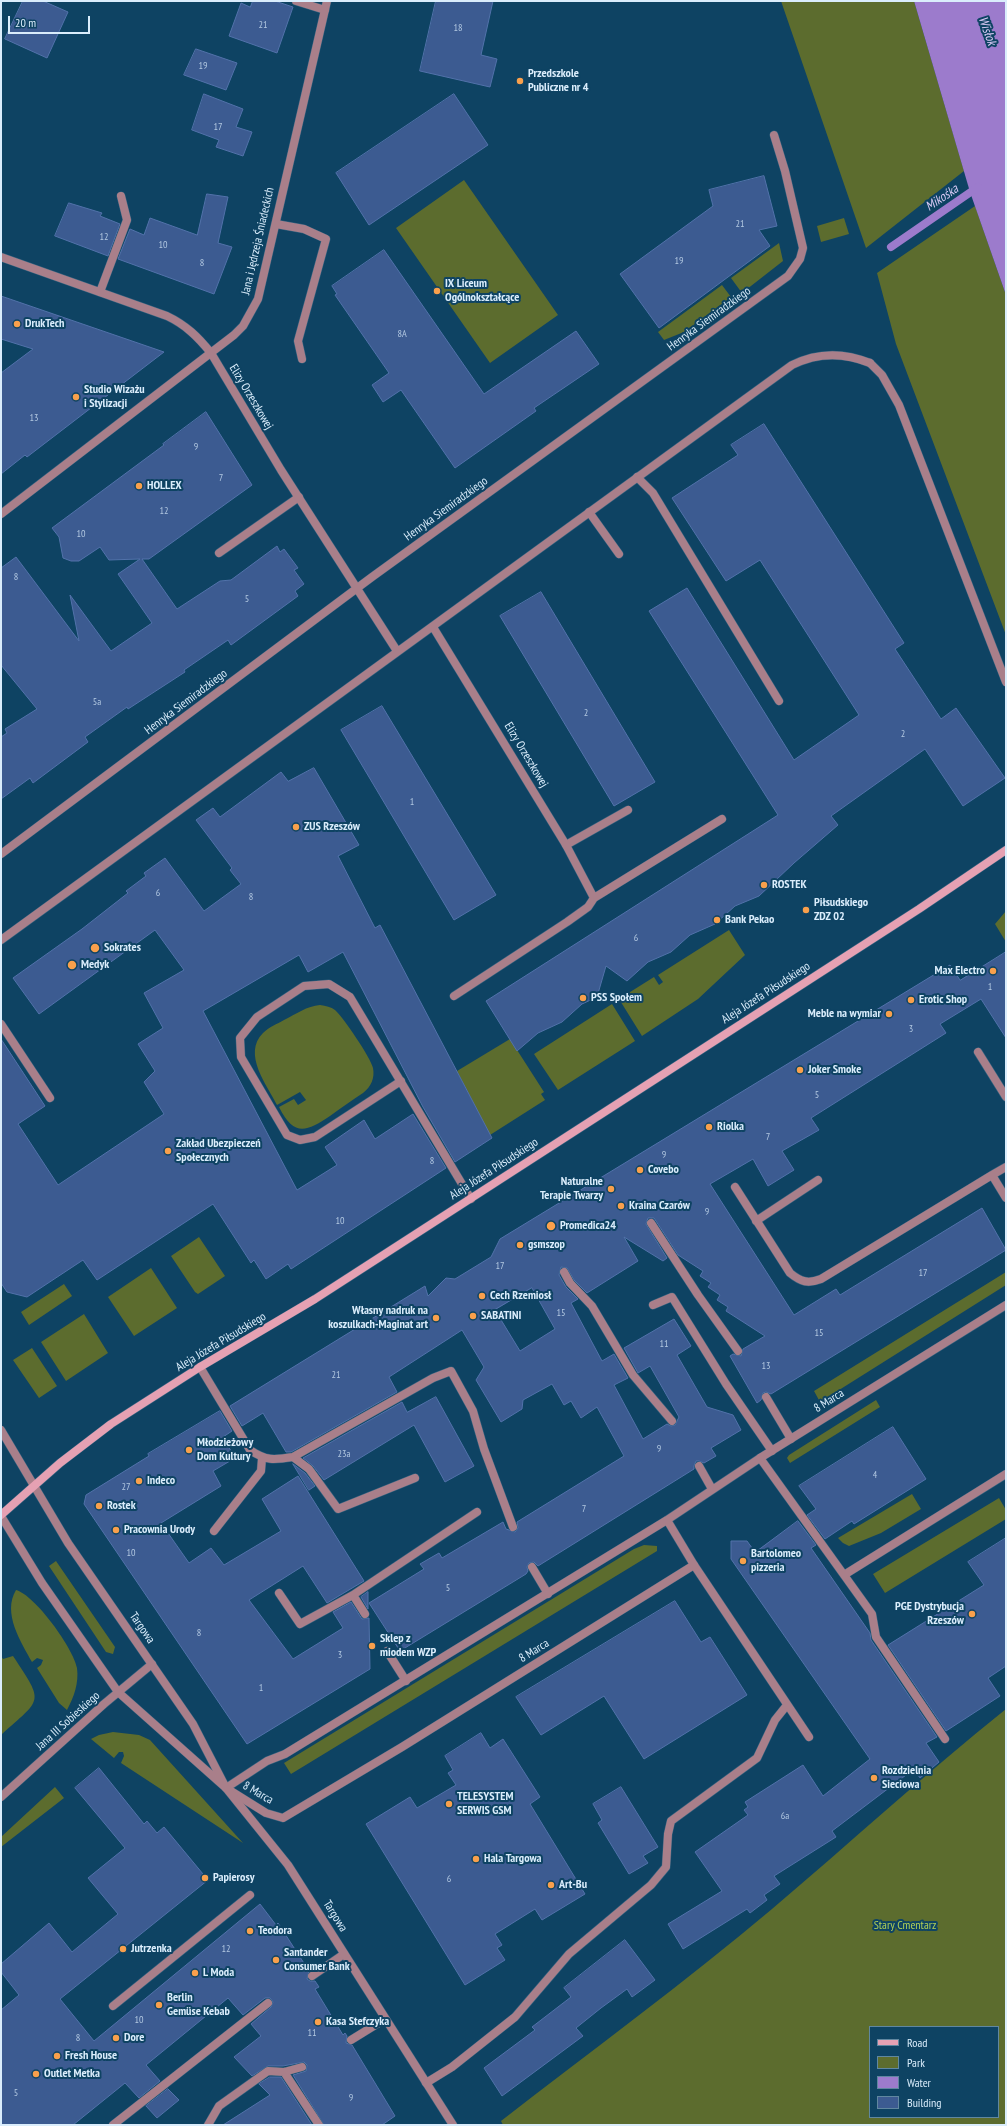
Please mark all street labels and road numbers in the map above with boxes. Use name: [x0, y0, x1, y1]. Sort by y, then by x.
street label: Jana i Jędrzeja Śniadeckich: [239, 186, 277, 296]
street label: Henryka Siemiradzkiego: [664, 284, 754, 354]
street label: Elizy Orzeszkowej: [226, 362, 276, 432]
street label: Henryka Siemiradzkiego: [401, 474, 491, 544]
street label: Henryka Siemiradzkiego: [142, 666, 230, 738]
street label: Elizy Orzeszkowej: [501, 720, 551, 790]
street label: Aleja Józefa Piłsudskiego: [719, 959, 813, 1027]
street label: Aleja Józefa Piłsudskiego: [447, 1135, 541, 1203]
street label: Aleja Józefa Piłsudskiego: [173, 1309, 269, 1375]
street label: 8 Marca: [811, 1386, 847, 1416]
street label: Targowa: [126, 1610, 158, 1646]
street label: 8 Marca: [516, 1636, 552, 1666]
street label: Jana III Sobieskiego: [33, 1689, 103, 1753]
street label: 8 Marca: [240, 1779, 276, 1807]
street label: Targowa: [320, 1898, 350, 1934]

